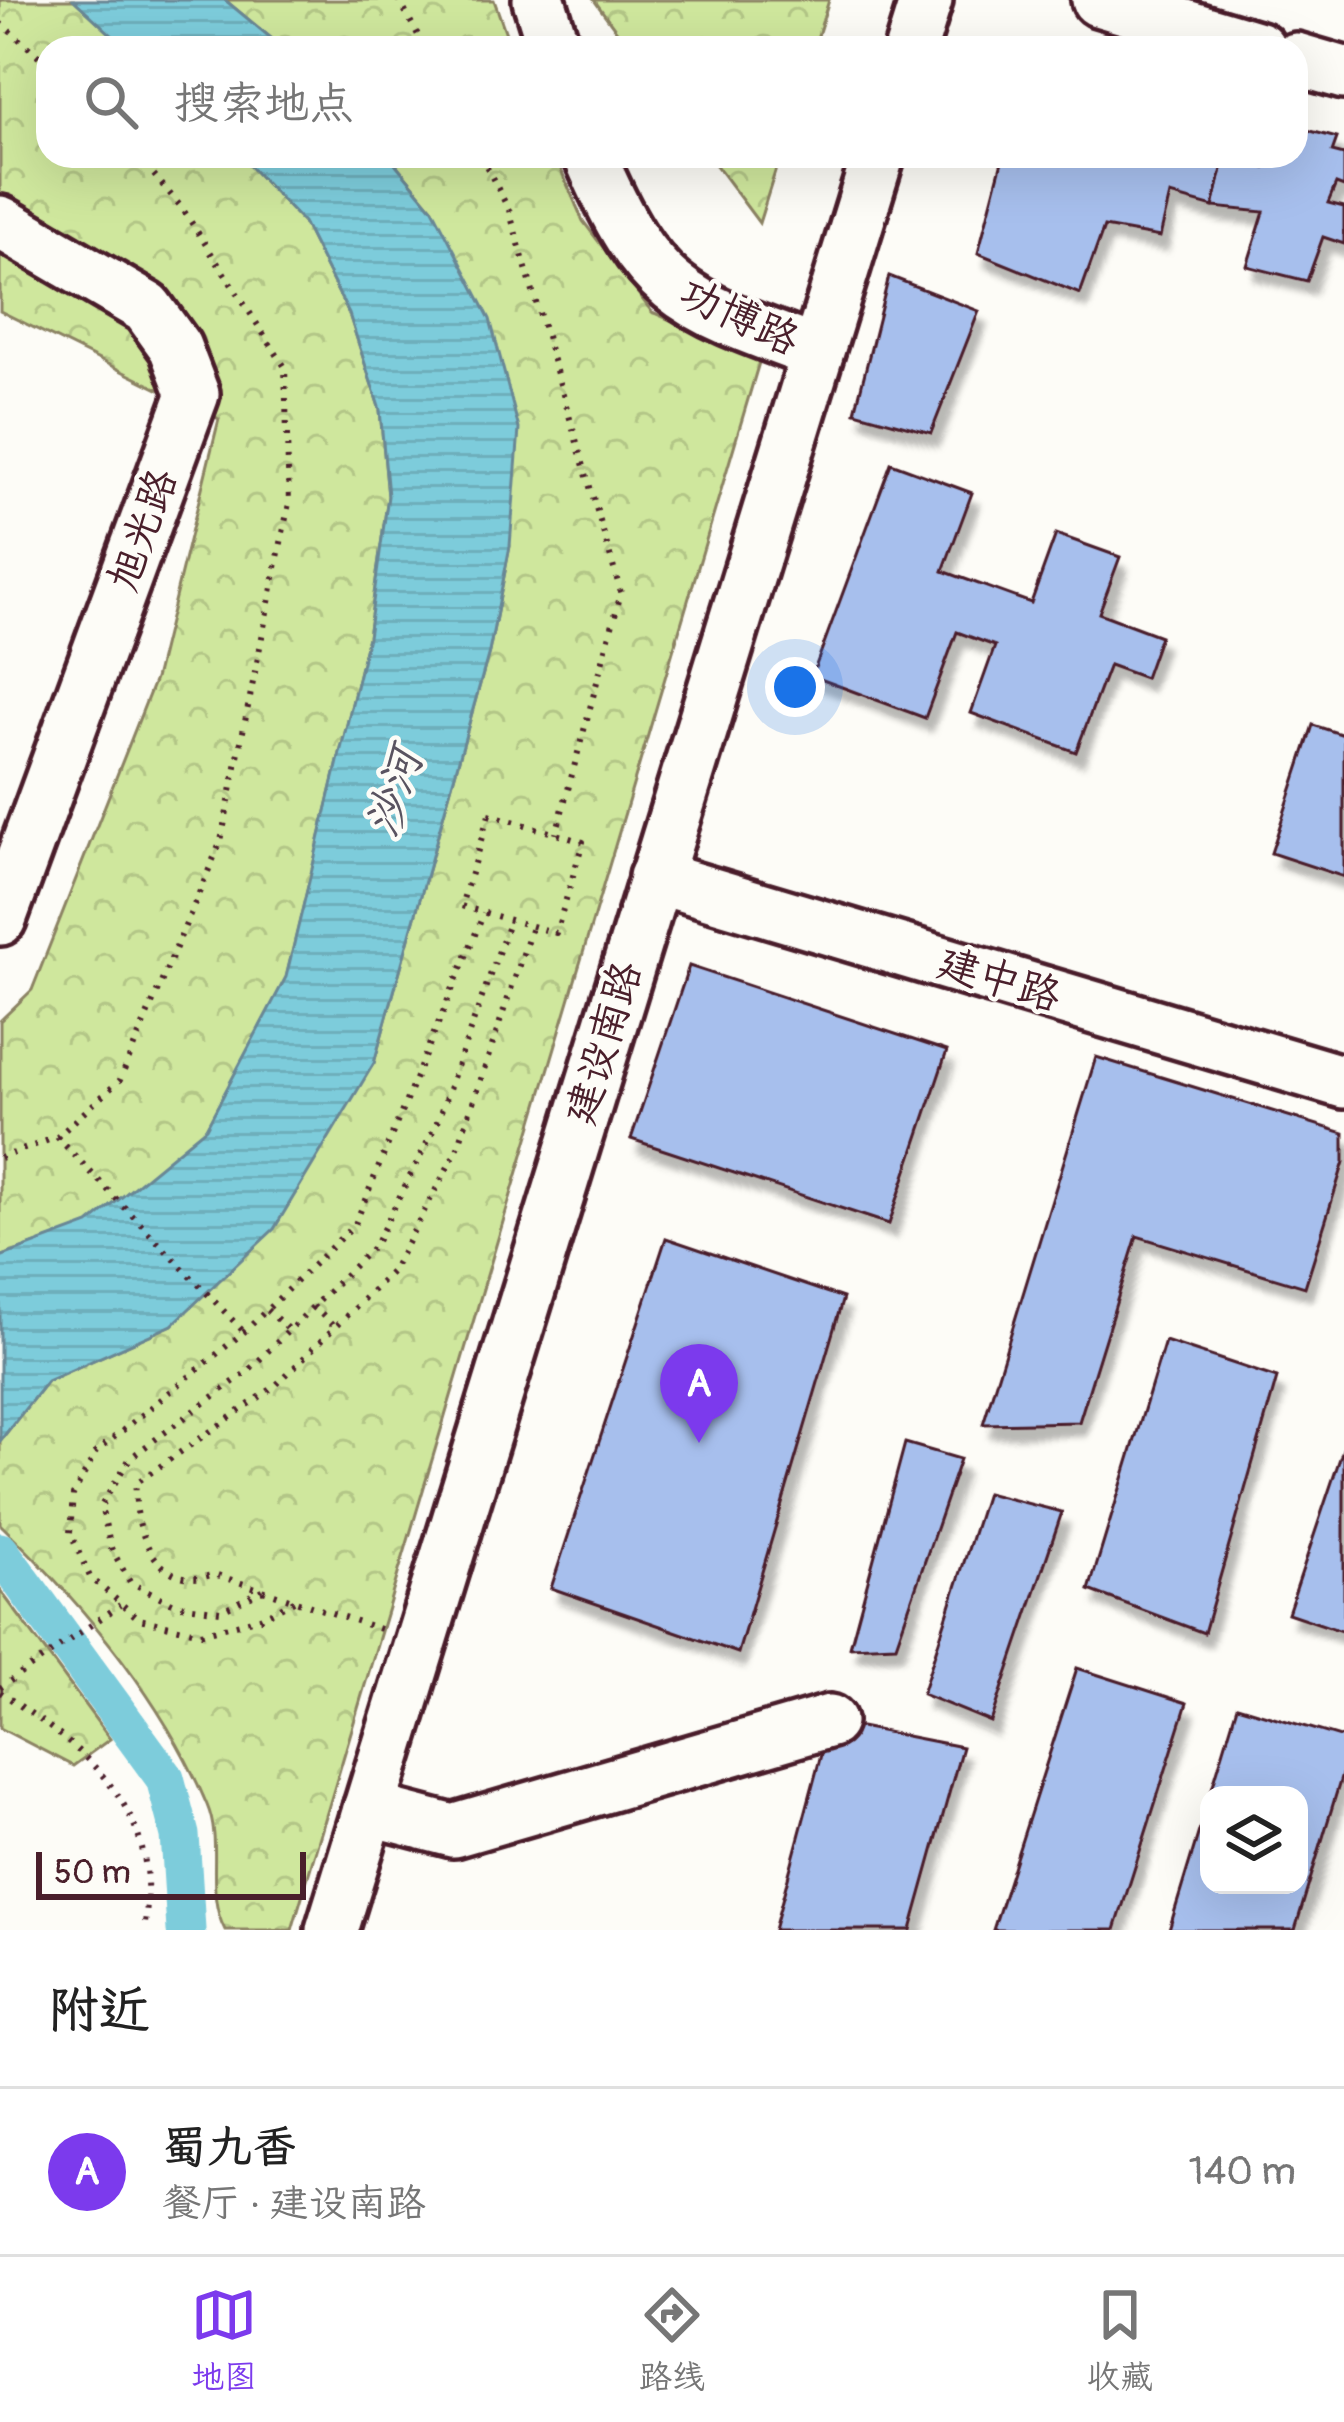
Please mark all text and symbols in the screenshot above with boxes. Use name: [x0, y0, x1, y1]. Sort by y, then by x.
search box: [36, 36, 1308, 168]
icon: search: [78, 69, 144, 135]
text: 搜索地点: [174, 76, 354, 132]
street label: 功博路: [671, 267, 807, 367]
street label: 旭光路: [97, 462, 189, 598]
your location: [765, 657, 825, 717]
water label: 沙河: [354, 735, 438, 844]
street label: 建中路: [931, 937, 1067, 1023]
street label: 建设南路: [555, 955, 653, 1131]
pin: A: [660, 1344, 738, 1443]
map controls: [1200, 1786, 1308, 1894]
button: layers: [1200, 1786, 1308, 1894]
scale bar: [36, 1846, 306, 1899]
text: 50 m: [54, 1852, 131, 1893]
text: 附近: [48, 1979, 150, 2043]
text: 蜀九香: [162, 2120, 297, 2176]
text: A: [74, 2147, 100, 2196]
text: 140 m: [1188, 2147, 1296, 2196]
text: 餐厅 · 建设南路: [162, 2179, 426, 2228]
tab: 地图: [191, 2282, 257, 2398]
tab: 路线: [639, 2282, 705, 2398]
tab: 收藏: [1087, 2282, 1153, 2398]

